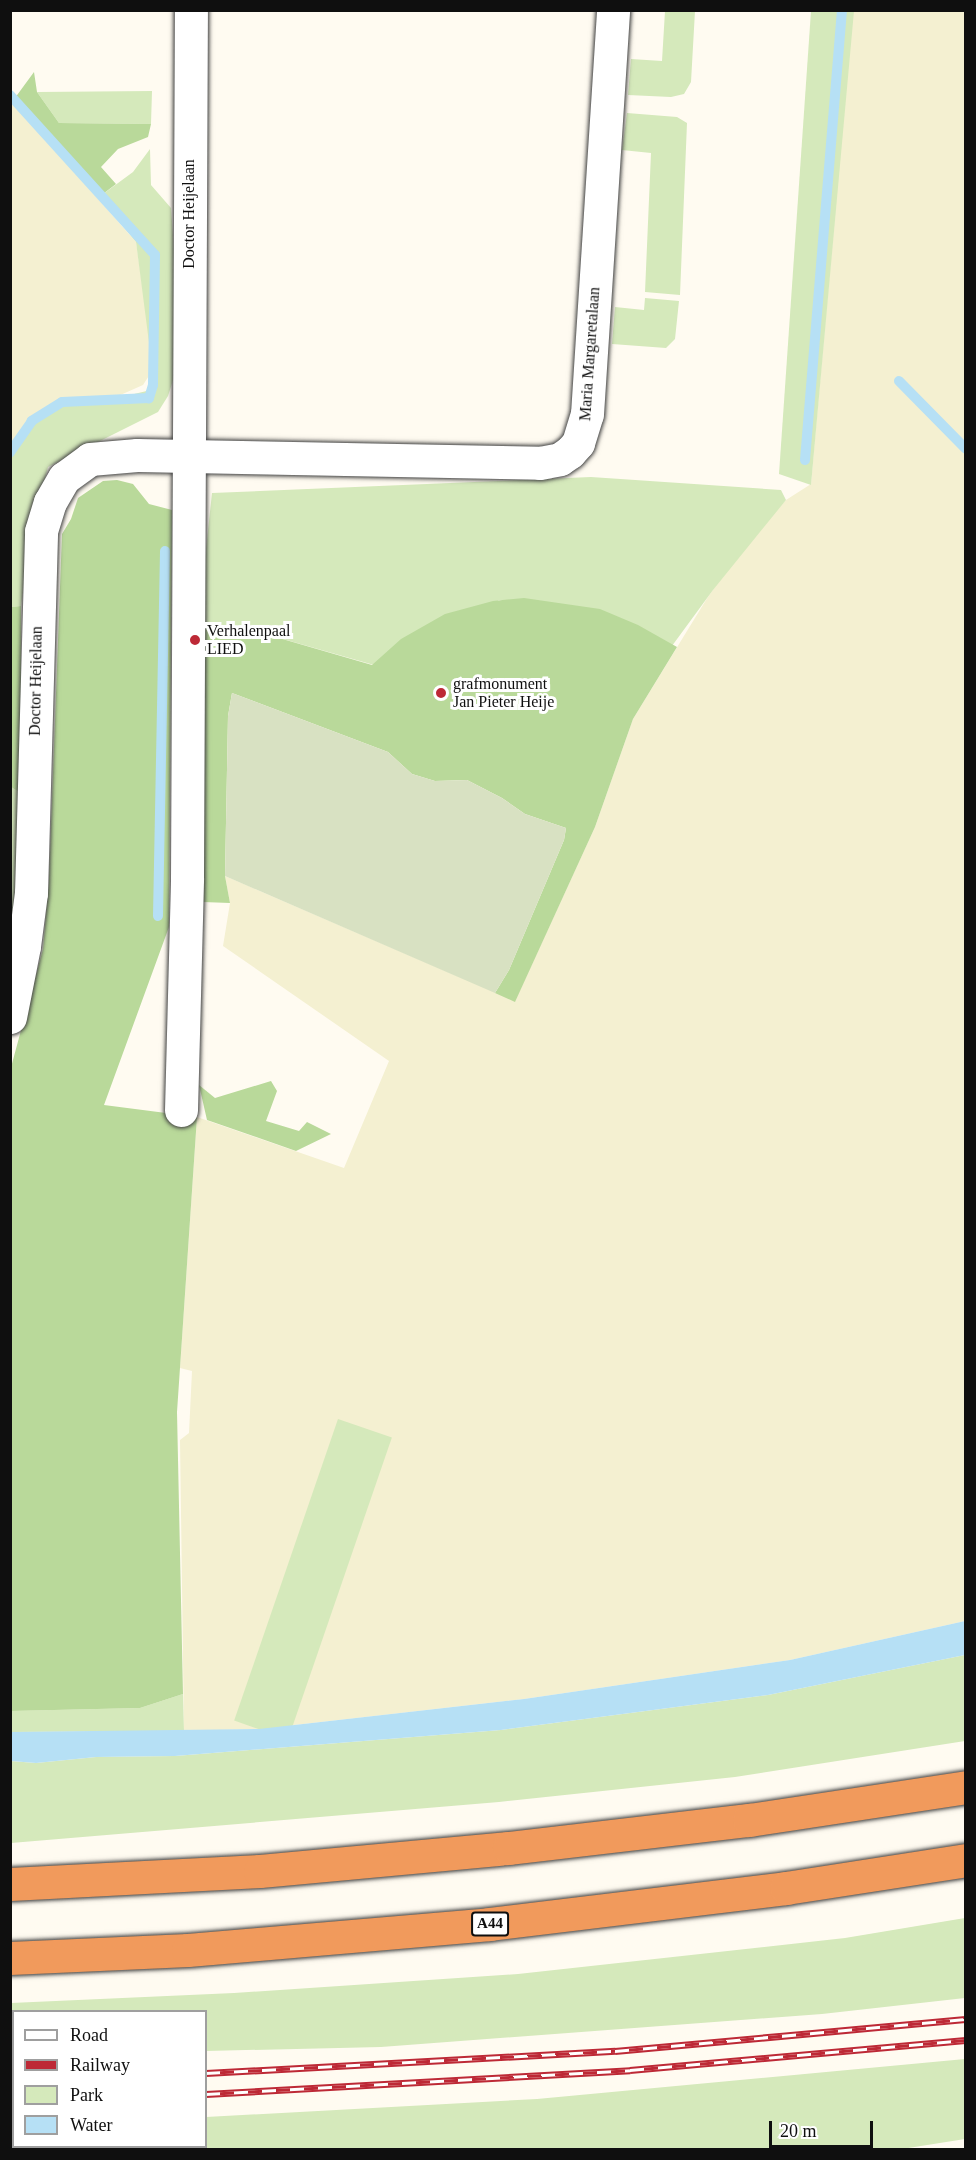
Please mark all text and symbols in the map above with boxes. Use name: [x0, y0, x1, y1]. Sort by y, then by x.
street label: Doctor Heijelaan: [179, 159, 199, 269]
street label: Maria Margaretalaan: [576, 286, 604, 422]
place label: Verhalenpaal LIED: [207, 621, 291, 659]
street label: Doctor Heijelaan: [25, 626, 47, 736]
marker: Verhalenpaal LIED: [188, 633, 202, 647]
place label: grafmonument Jan Pieter Heije: [453, 674, 554, 712]
marker: grafmonument Jan Pieter Heije: [434, 686, 448, 700]
road number: A44: [470, 1912, 510, 1936]
legend: [12, 2010, 207, 2148]
text: Road: [70, 2025, 108, 2045]
text: Railway: [70, 2055, 130, 2075]
text: Park: [70, 2085, 103, 2105]
scale bar: [772, 2109, 876, 2147]
text: Water: [70, 2115, 113, 2135]
text: 20 m: [780, 2121, 817, 2141]

